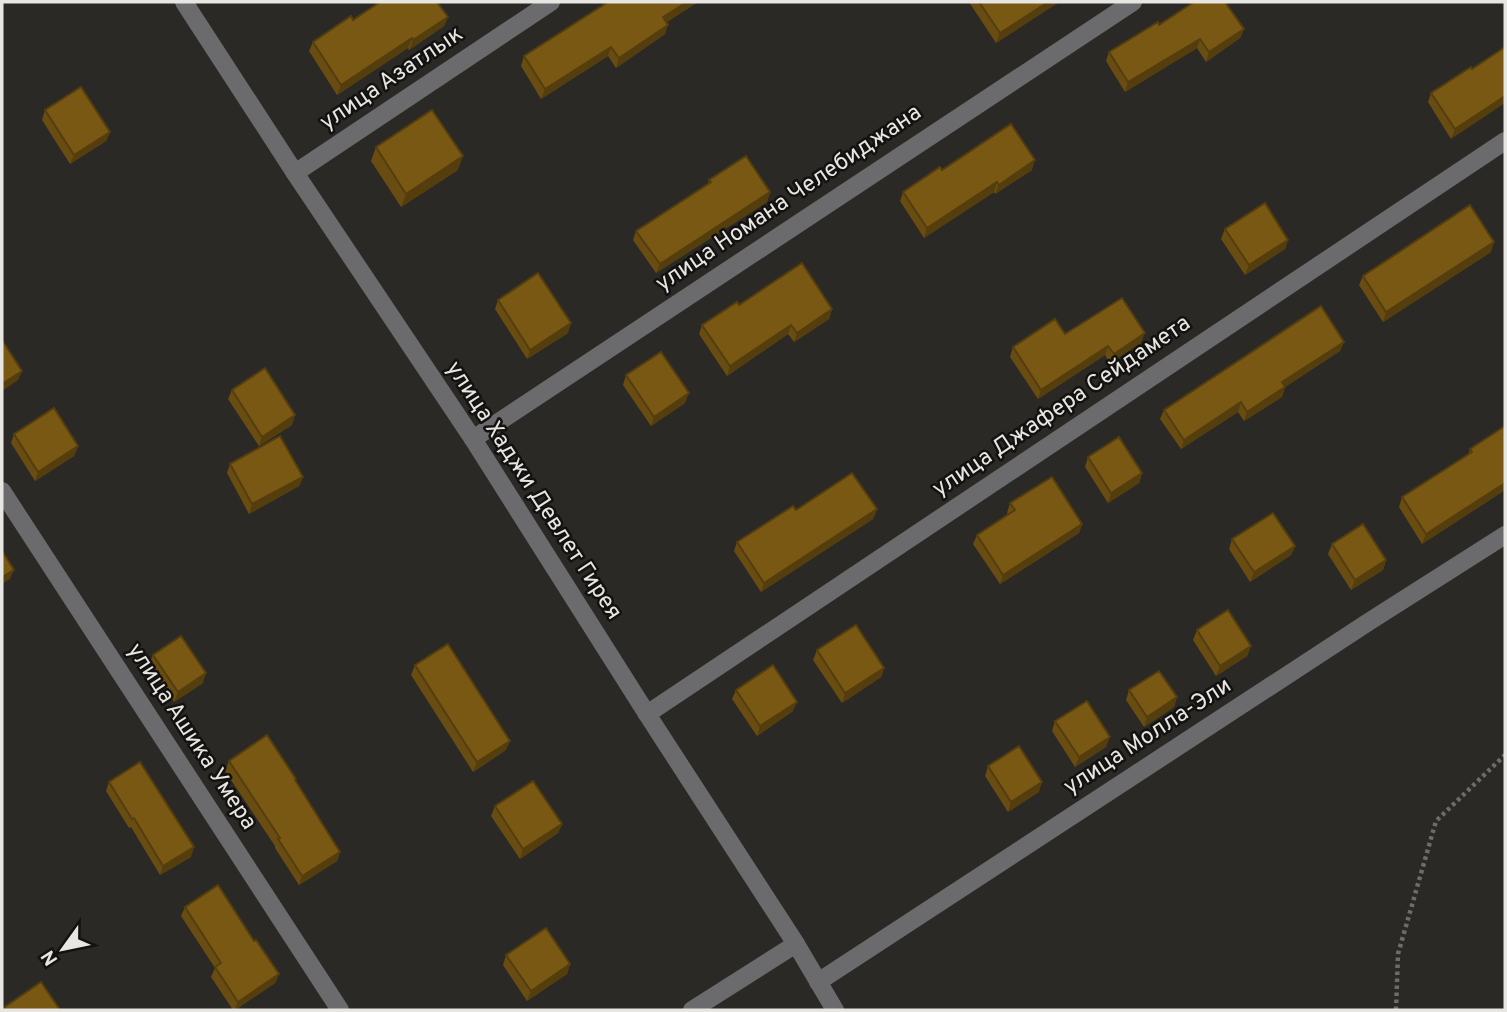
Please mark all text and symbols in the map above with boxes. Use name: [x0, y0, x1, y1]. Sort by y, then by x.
street label: улица Азатлык: [315, 20, 469, 138]
street label: улица Номана Челебиджана: [650, 99, 928, 299]
street label: улица Джафера Сейдамета: [927, 310, 1197, 504]
street label: улица Хаджи Девлет Гирея: [438, 356, 628, 626]
street label: улица Ашика Умера: [120, 638, 262, 836]
street label: улица Молла-Эли: [1058, 672, 1238, 802]
north arrow: [28, 914, 98, 984]
text: N: [37, 945, 64, 969]

